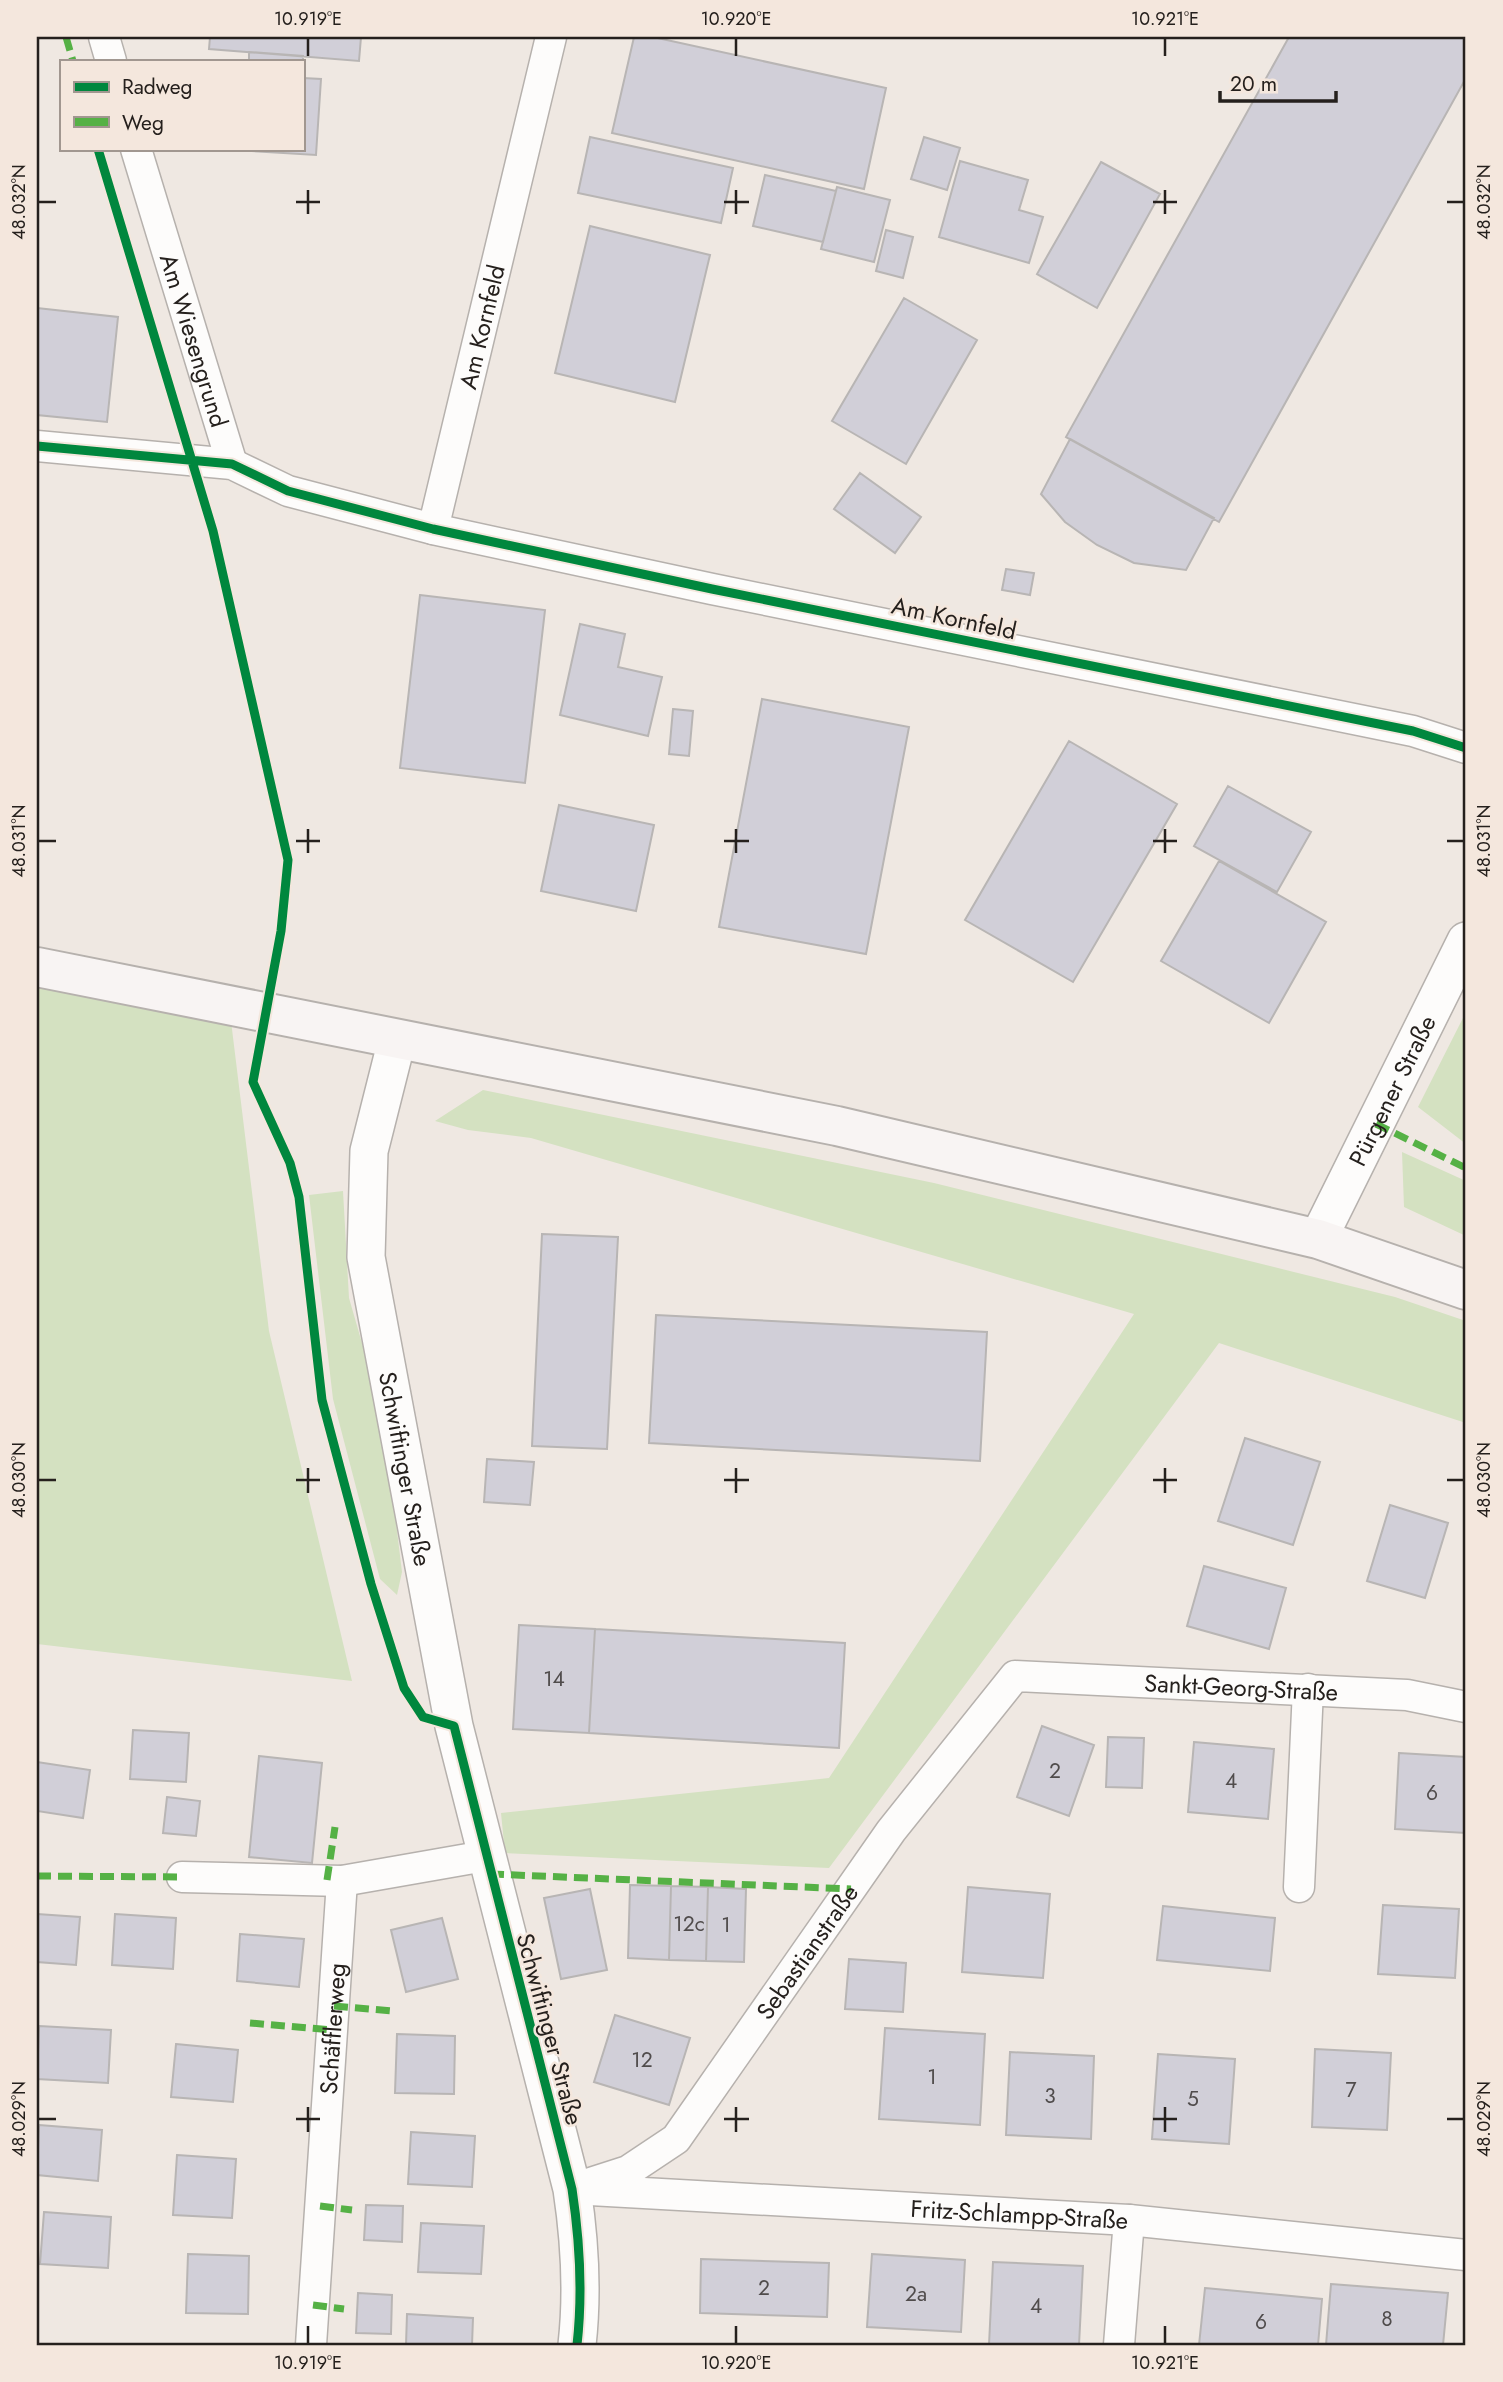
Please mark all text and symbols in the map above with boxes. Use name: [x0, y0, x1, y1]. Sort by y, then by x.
text: 10.919°E: [274, 6, 342, 32]
text: 10.920°E: [701, 6, 771, 32]
text: 10.921°E: [1131, 6, 1199, 32]
legend: [60, 60, 304, 150]
scale bar: [1220, 60, 1335, 104]
text: 20 m: [1230, 69, 1277, 99]
text: Radweg: [122, 72, 193, 102]
text: Weg: [122, 108, 164, 138]
text: 48.032°N: [6, 164, 32, 240]
text: 48.032°N: [1471, 164, 1497, 240]
street label: Am Wiesengrund: [151, 249, 237, 431]
street label: Am Kornfeld: [450, 261, 513, 393]
street label: Am Kornfeld: [888, 588, 1020, 648]
text: 48.031°N: [6, 804, 32, 878]
text: 48.031°N: [1471, 804, 1497, 878]
street label: Pürgener Straße: [1340, 1009, 1444, 1172]
street label: Schwiftinger Straße: [370, 1369, 441, 1569]
text: 48.030°N: [6, 1442, 32, 1518]
text: 48.030°N: [1471, 1442, 1497, 1518]
house number: 14: [543, 1664, 565, 1694]
street label: Sankt-Georg-Straße: [1143, 1665, 1339, 1709]
house number: 2: [1049, 1756, 1061, 1786]
house number: 4: [1225, 1766, 1237, 1796]
house number: 6: [1426, 1778, 1438, 1808]
street label: Sebastianstraße: [747, 1877, 866, 2026]
house number: 12c: [673, 1909, 705, 1939]
house number: 1: [721, 1910, 731, 1940]
street label: Schwiftinger Straße: [508, 1929, 592, 2129]
street label: Schäfflerweg: [310, 1962, 354, 2095]
house number: 12: [631, 2045, 653, 2075]
house number: 1: [927, 2062, 937, 2092]
house number: 7: [1345, 2075, 1357, 2105]
text: 48.029°N: [6, 2081, 32, 2157]
house number: 3: [1044, 2081, 1056, 2111]
text: 48.029°N: [1471, 2081, 1497, 2157]
house number: 5: [1187, 2084, 1199, 2114]
street label: Fritz-Schlampp-Straße: [910, 2190, 1129, 2237]
house number: 2: [758, 2273, 770, 2303]
house number: 2a: [905, 2279, 927, 2309]
house number: 4: [1030, 2291, 1042, 2321]
house number: 8: [1381, 2304, 1393, 2334]
house number: 6: [1255, 2307, 1267, 2337]
text: 10.919°E: [274, 2350, 342, 2376]
text: 10.920°E: [701, 2350, 771, 2376]
text: 10.921°E: [1131, 2350, 1199, 2376]

